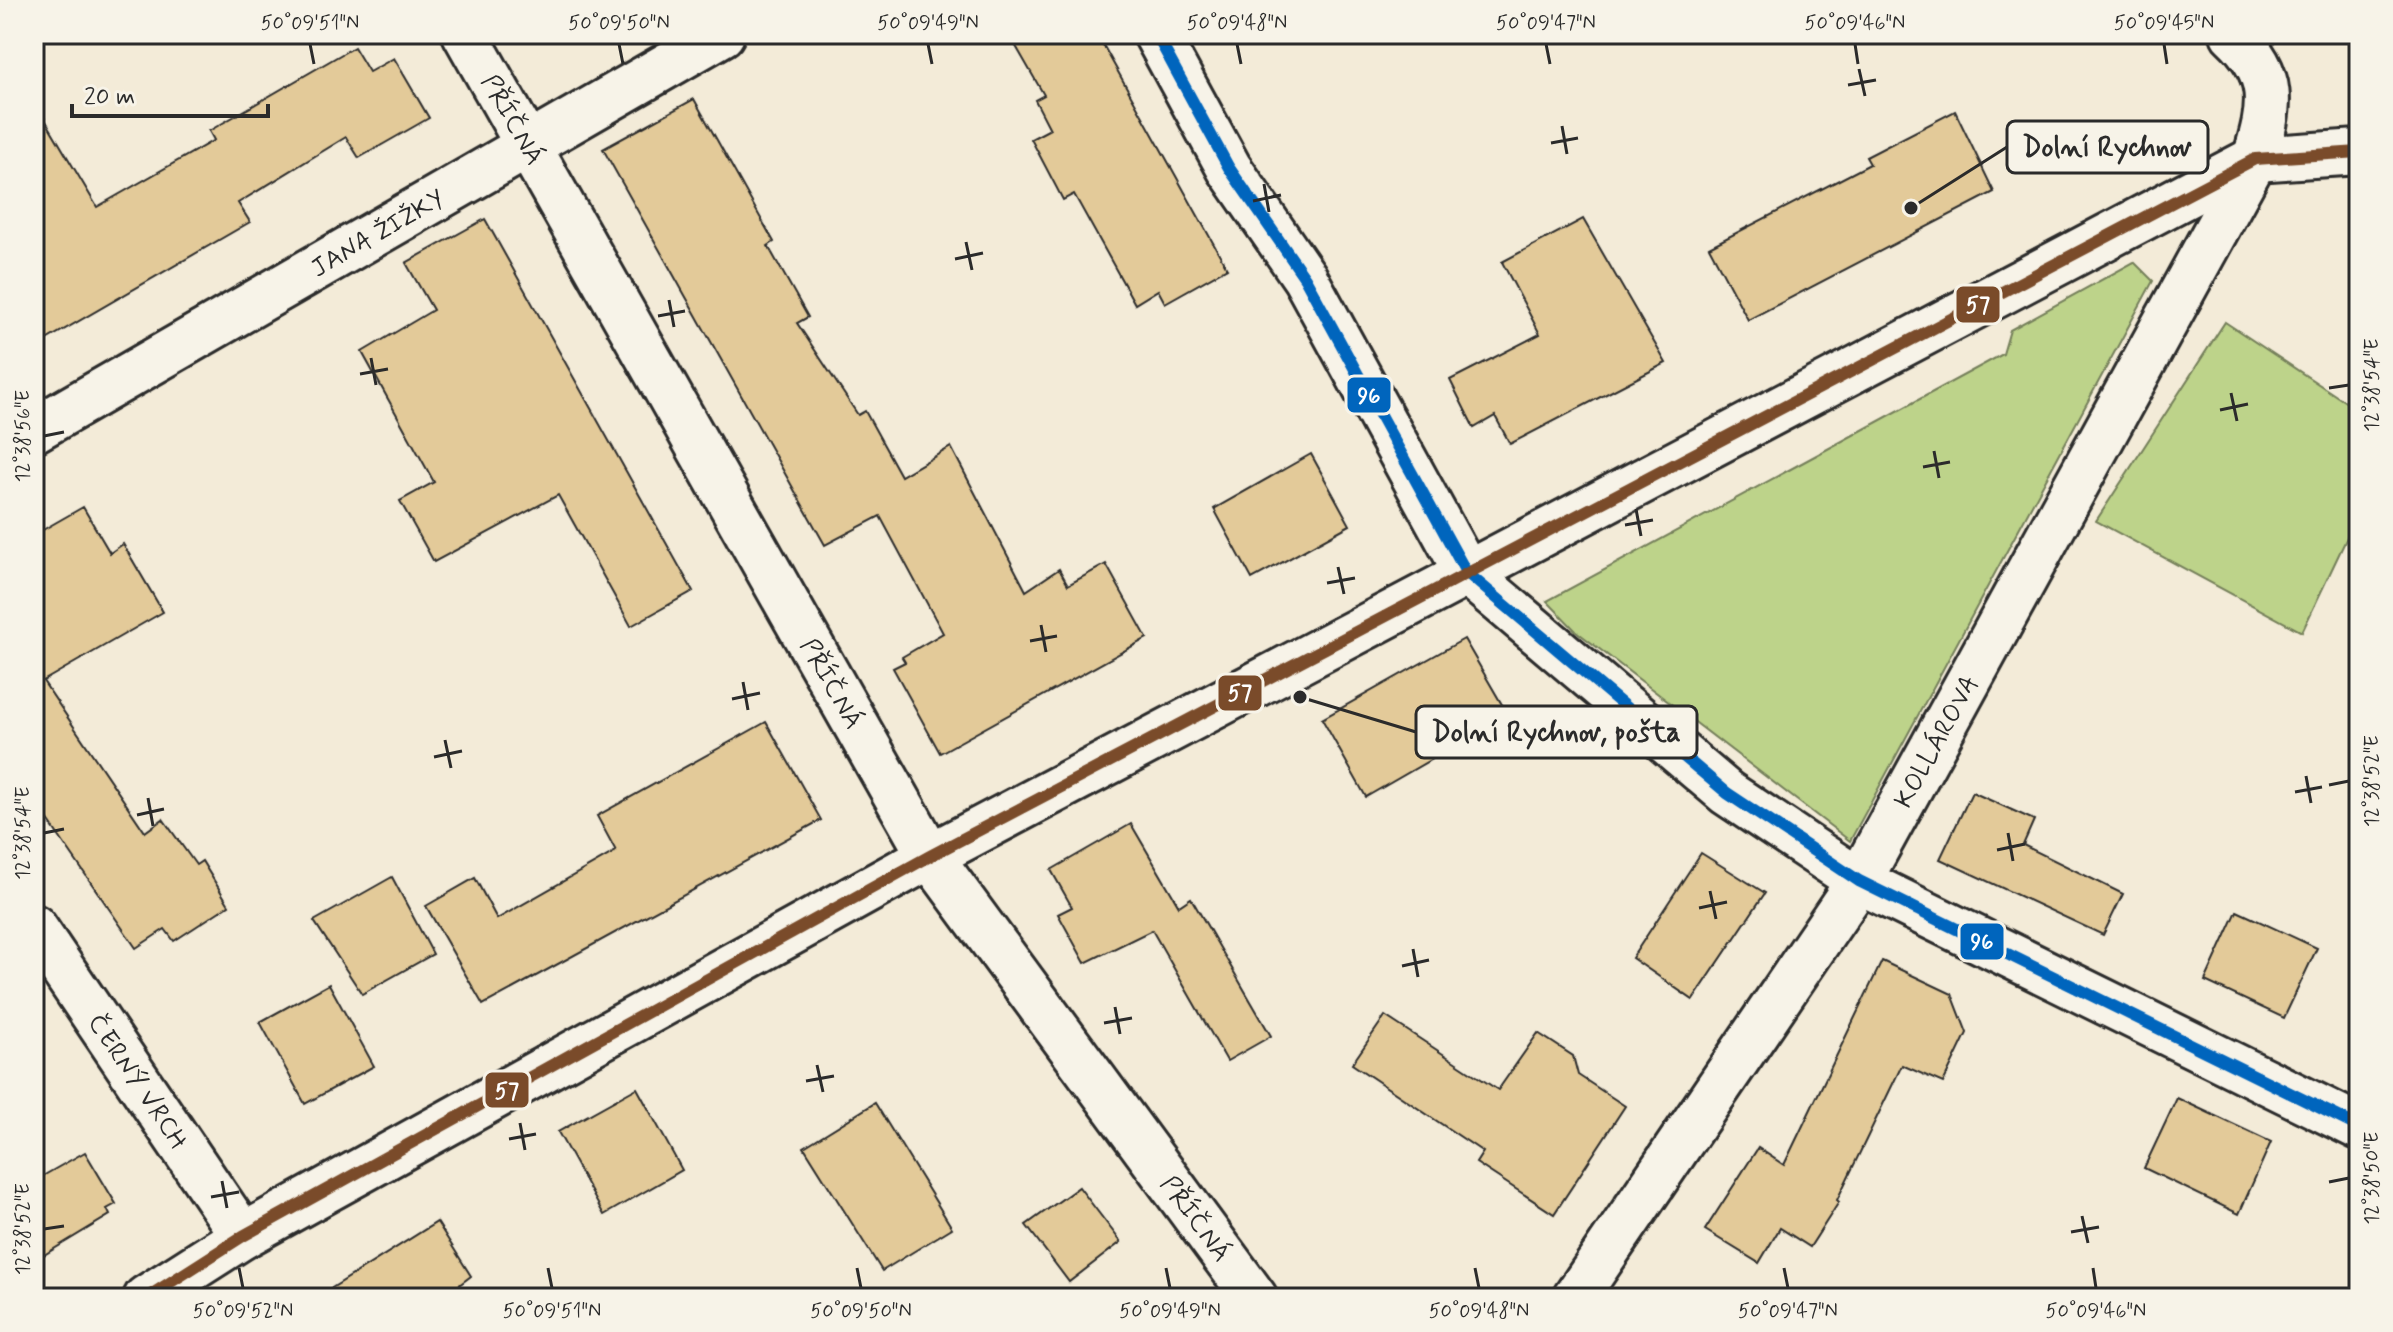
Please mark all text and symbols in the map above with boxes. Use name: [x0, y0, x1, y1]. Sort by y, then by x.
text: 50°09'51"N: [261, 10, 359, 37]
text: 50°09'50"N: [568, 10, 670, 37]
text: 50°09'49"N: [877, 10, 979, 37]
text: 50°09'48"N: [1187, 10, 1287, 37]
text: 50°09'47"N: [1496, 10, 1596, 37]
text: 50°09'46"N: [1805, 10, 1905, 37]
text: 50°09'45"N: [2114, 10, 2214, 37]
scale bar: [72, 68, 268, 118]
street label: PŘÍČNÁ: [472, 69, 552, 172]
text: 20 m: [84, 82, 135, 113]
callout: Dolní Rychnov: [2007, 121, 2208, 173]
text: Dolní Rychnov: [2022, 130, 2192, 167]
street label: JANA ŽIŽKY: [305, 182, 451, 286]
line badge: 57: [1955, 285, 2001, 324]
text: 57: [1966, 292, 1990, 320]
text: 12°38'54"E: [2359, 338, 2386, 432]
line badge: 96: [1346, 376, 1392, 414]
text: 96: [1358, 383, 1380, 411]
text: 12°38'56"E: [10, 390, 37, 482]
street label: PŘÍČNÁ: [791, 633, 871, 736]
street label: KOLLÁROVA: [1887, 670, 1988, 815]
line badge: 57: [1217, 674, 1263, 712]
text: 57: [1228, 680, 1252, 708]
callout: Dolní Rychnov, pošta: [1416, 706, 1697, 758]
text: Dolní Rychnov, pošta: [1431, 715, 1681, 752]
text: 12°38'52"E: [2359, 735, 2386, 827]
text: 12°38'54"E: [10, 786, 37, 880]
line badge: 96: [1959, 922, 2005, 961]
text: 96: [1971, 929, 1993, 957]
street label: ČERNÝ VRCH: [79, 1008, 195, 1157]
line badge: 57: [484, 1071, 530, 1109]
text: 57: [495, 1078, 519, 1106]
text: 12°38'50"E: [2359, 1132, 2386, 1224]
street label: PŘÍČNÁ: [1152, 1169, 1239, 1269]
text: 12°38'52"E: [10, 1183, 37, 1275]
text: 50°09'52"N: [193, 1298, 293, 1325]
text: 50°09'51"N: [503, 1298, 601, 1325]
text: 50°09'50"N: [810, 1298, 912, 1325]
text: 50°09'49"N: [1119, 1298, 1221, 1325]
text: 50°09'48"N: [1429, 1298, 1529, 1325]
text: 50°09'47"N: [1738, 1298, 1838, 1325]
text: 50°09'46"N: [2046, 1298, 2146, 1325]

